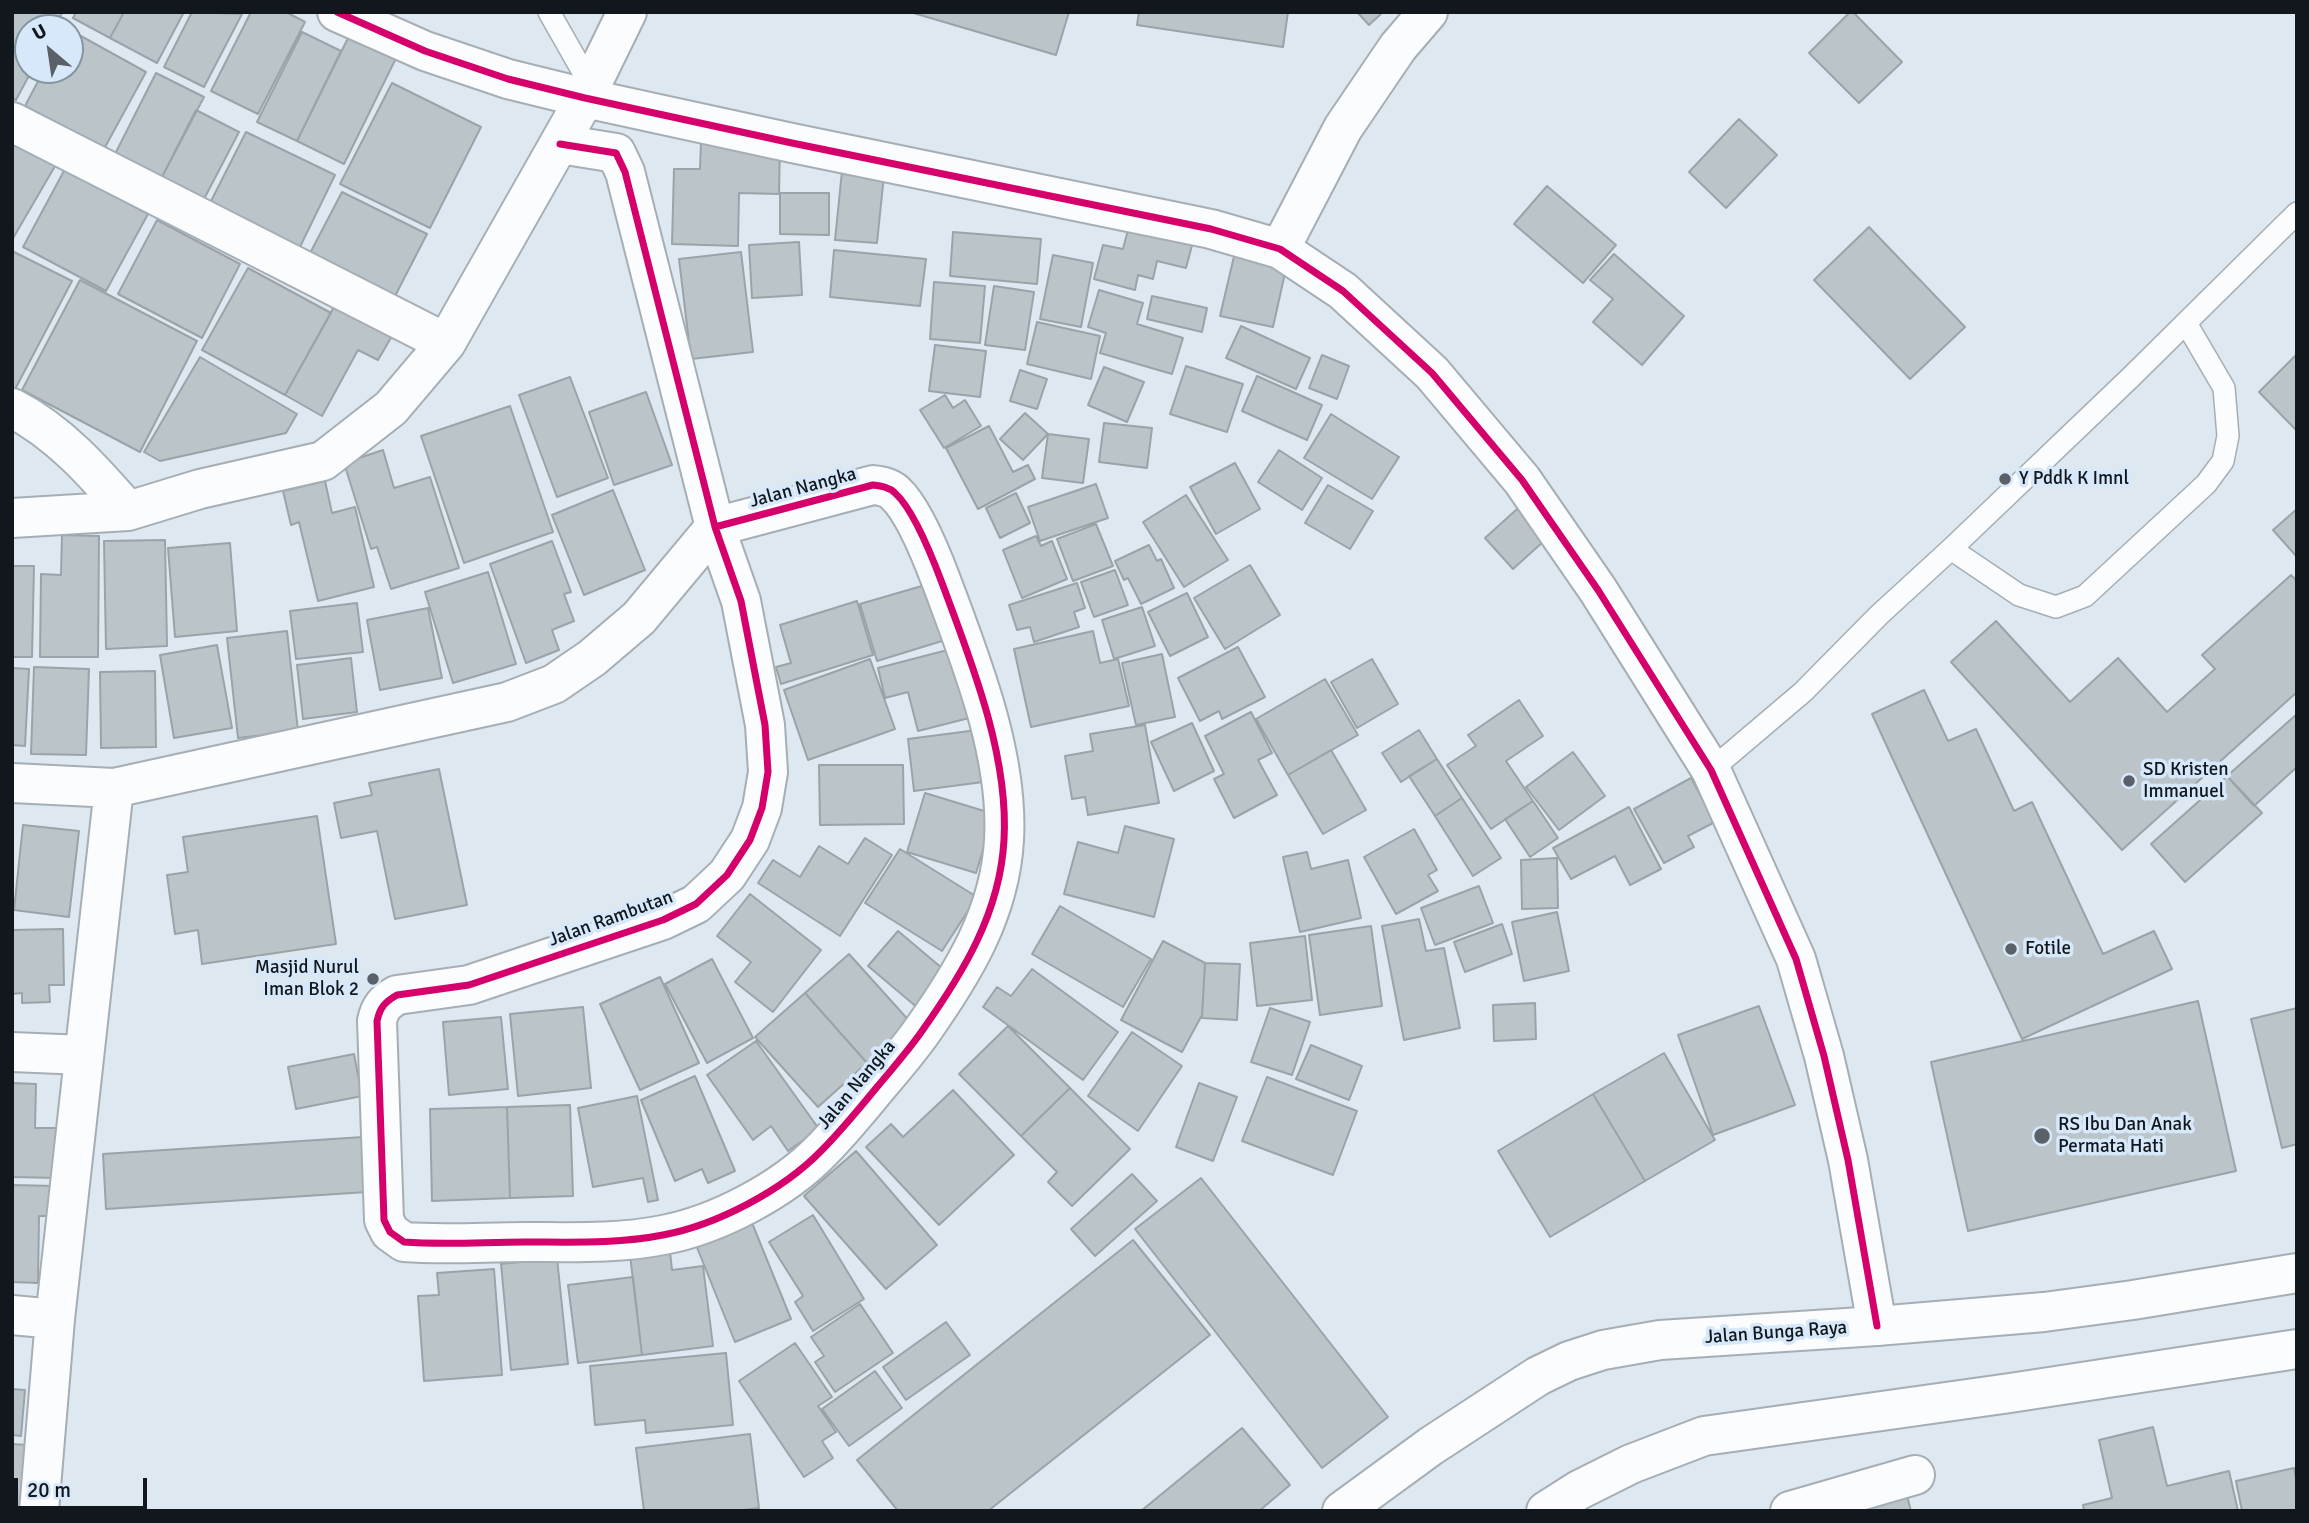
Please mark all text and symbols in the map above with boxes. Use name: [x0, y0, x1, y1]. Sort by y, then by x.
north arrow: [14, 14, 84, 84]
text: U: [28, 19, 51, 46]
street label: Jalan Nangka: [747, 463, 859, 513]
place label: Y Pddk K Imnl: [2019, 468, 2129, 490]
marker: Y Pddk K Imnl: [1997, 471, 2013, 487]
place label: SD Kristen Immanuel: [2143, 759, 2229, 803]
marker: SD Kristen Immanuel: [2121, 773, 2137, 789]
street label: Jalan Rambutan: [546, 886, 676, 952]
place label: Fotile: [2025, 938, 2071, 960]
marker: Fotile: [2003, 941, 2019, 957]
place label: Masjid Nurul Iman Blok 2: [255, 957, 359, 1001]
marker: Masjid Nurul Iman Blok 2: [365, 971, 381, 987]
street label: Jalan Nangka: [813, 1036, 901, 1134]
place label: RS Ibu Dan Anak Permata Hati: [2058, 1114, 2192, 1158]
marker: RS Ibu Dan Anak Permata Hati: [2032, 1126, 2052, 1146]
street label: Jalan Bunga Raya: [1704, 1317, 1848, 1349]
scale bar: [18, 1464, 150, 1508]
text: 20 m: [27, 1477, 71, 1503]

